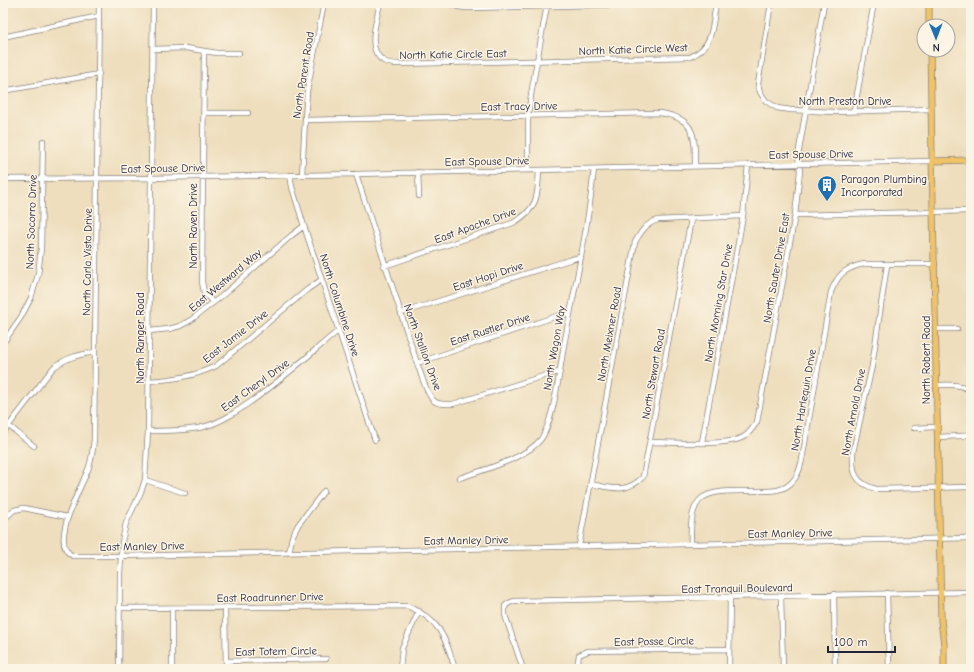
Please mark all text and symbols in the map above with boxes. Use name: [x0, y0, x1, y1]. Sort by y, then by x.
north arrow: [916, 18, 956, 58]
street label: North Parent Road: [290, 31, 317, 119]
street label: North Katie Circle West: [578, 41, 689, 58]
text: N: [932, 41, 940, 54]
street label: North Katie Circle East: [399, 47, 507, 62]
street label: North Preston Drive: [799, 95, 892, 108]
street label: East Tracy Drive: [480, 99, 558, 114]
street label: East Spouse Drive: [769, 147, 854, 162]
street label: East Spouse Drive: [445, 154, 530, 169]
street label: East Spouse Drive: [121, 161, 206, 176]
place label: Paragon Plumbing Incorporated: [841, 173, 927, 199]
street label: North Socorro Drive: [23, 174, 40, 270]
building icon: Paragon Plumbing Incorporated: [816, 174, 838, 202]
street label: North Raven Drive: [187, 183, 200, 269]
street label: East Apache Drive: [433, 205, 518, 246]
street label: North Carla Vista Drive: [80, 208, 95, 316]
street label: North Sauter Drive East: [760, 211, 793, 324]
street label: North Morning Star Drive: [702, 242, 735, 363]
street label: East Westward Way: [186, 246, 264, 315]
street label: North Columbine Drive: [317, 252, 362, 359]
street label: East Hopi Drive: [451, 259, 525, 294]
street label: North Meixner Road: [595, 286, 624, 382]
street label: North Ranger Road: [134, 292, 147, 384]
street label: North Stallion Drive: [401, 302, 444, 393]
street label: North Wagon Way: [541, 305, 568, 391]
street label: East Jamie Drive: [200, 307, 271, 366]
street label: East Rustler Drive: [449, 310, 532, 349]
street label: North Robert Road: [920, 315, 933, 404]
street label: North Stewart Road: [639, 328, 668, 420]
street label: North Harlequin Drive: [788, 348, 819, 452]
street label: East Cheryl Drive: [219, 356, 292, 414]
street label: North Arnold Drive: [839, 367, 868, 457]
street label: East Manley Drive: [747, 526, 833, 541]
street label: East Manley Drive: [423, 533, 509, 548]
street label: East Manley Drive: [99, 539, 185, 554]
street label: East Tranquil Boulevard: [681, 581, 793, 596]
street label: East Roadrunner Drive: [216, 590, 324, 605]
scale bar: [828, 628, 895, 654]
street label: East Posse Circle: [614, 634, 695, 649]
text: 100 m: [834, 635, 867, 649]
street label: East Totem Circle: [235, 644, 317, 659]

